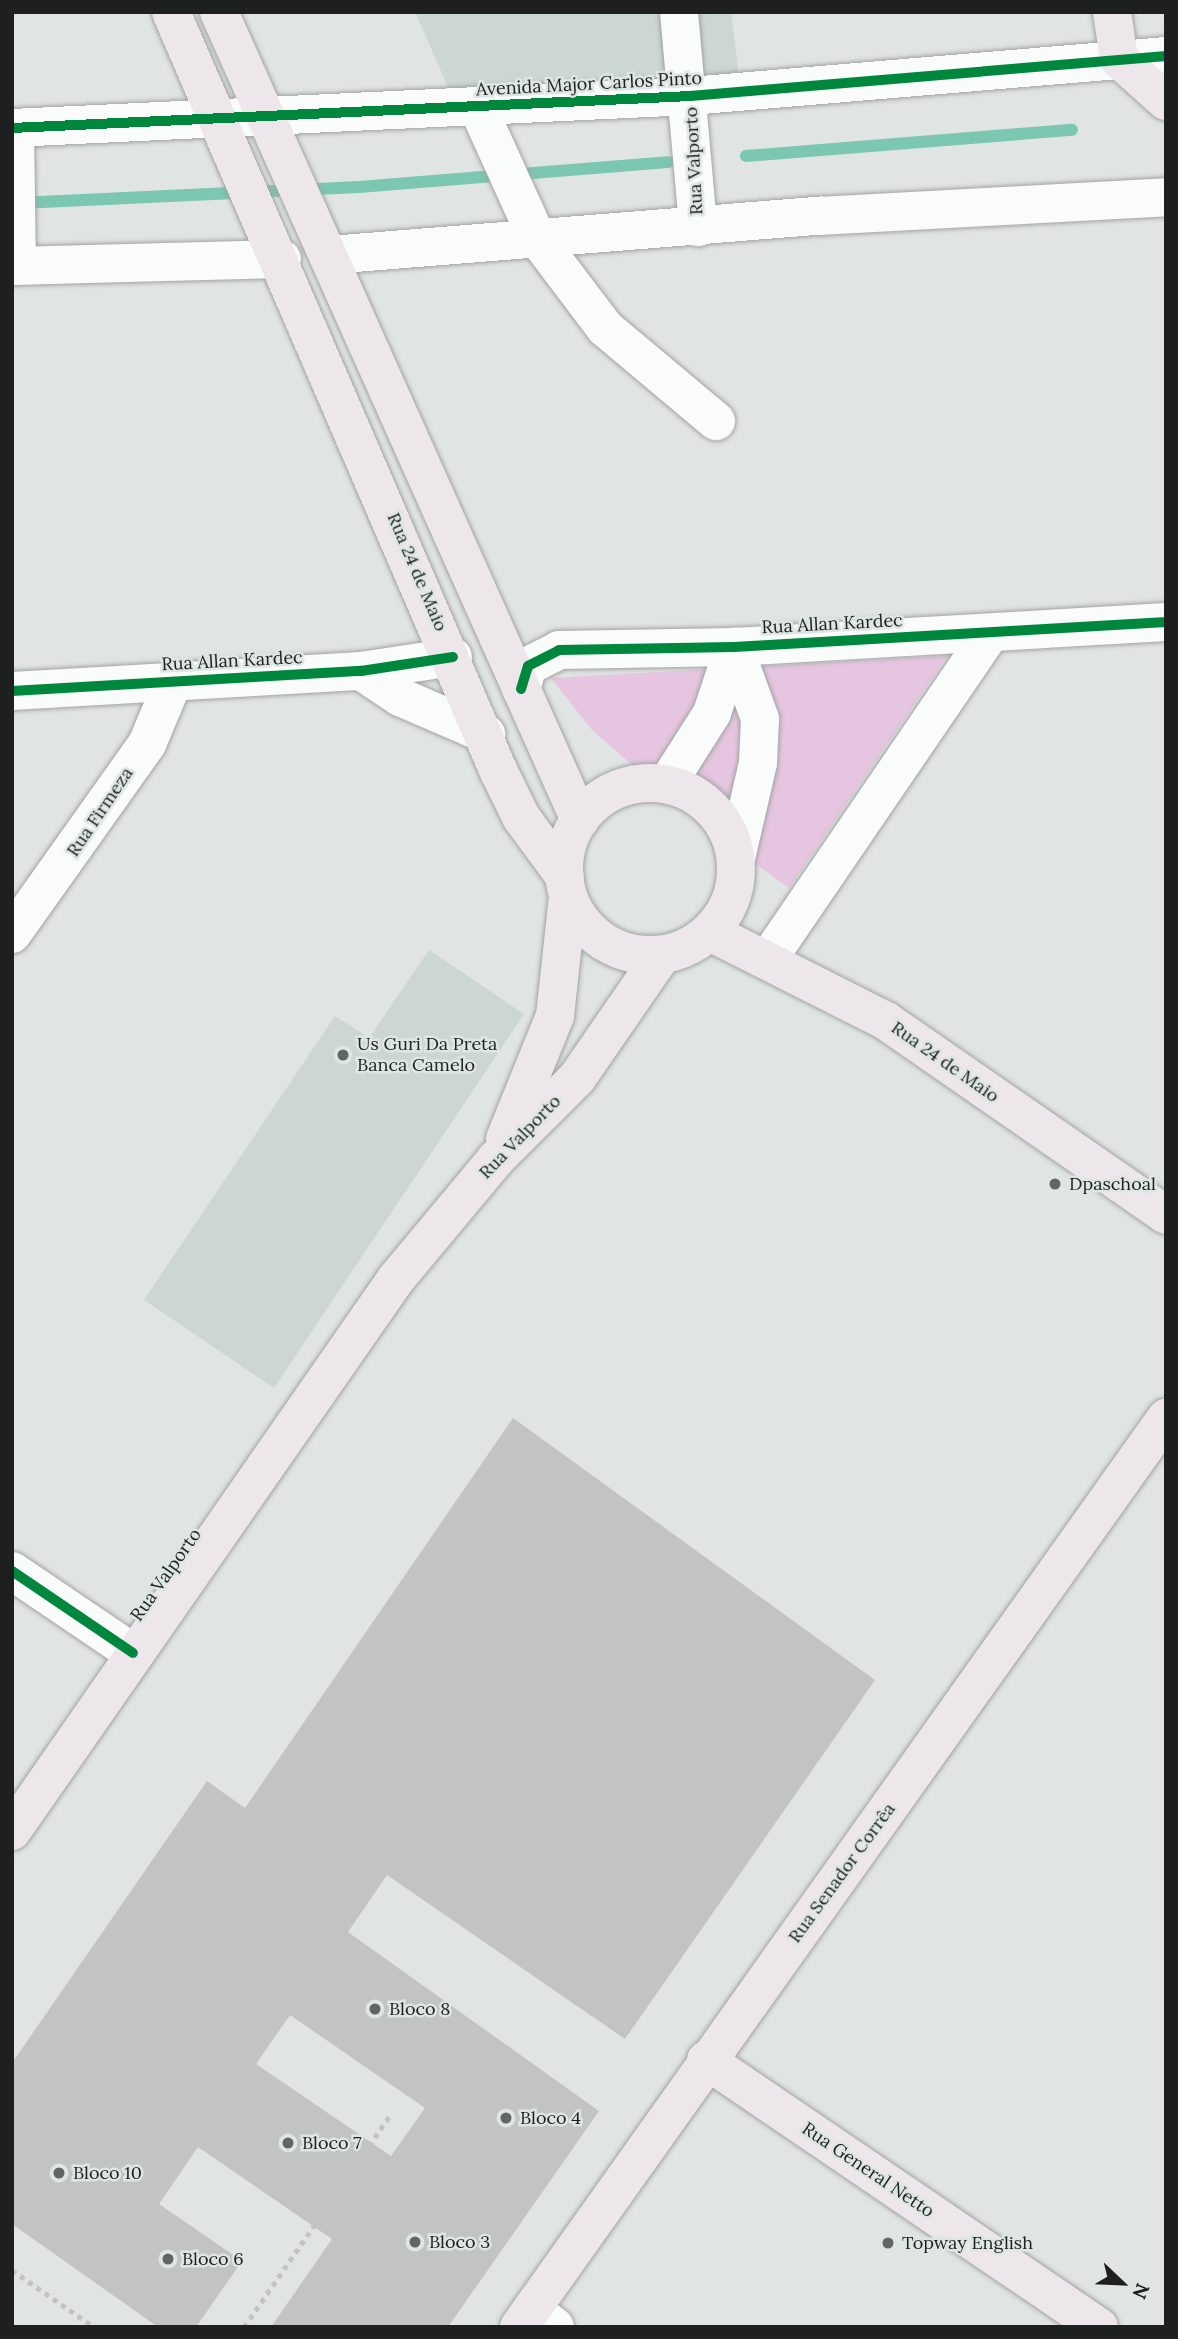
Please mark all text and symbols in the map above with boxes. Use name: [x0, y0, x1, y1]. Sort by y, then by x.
street label: Avenida Major Carlos Pinto: [475, 67, 703, 101]
street label: Rua Valporto: [680, 106, 708, 216]
street label: Rua 24 de Maio: [382, 510, 452, 634]
street label: Rua Allan Kardec: [761, 610, 903, 638]
street label: Rua Allan Kardec: [161, 647, 303, 675]
street label: Rua Firmeza: [62, 763, 138, 861]
street label: Rua 24 de Maio: [887, 1017, 1003, 1107]
place label: Us Guri Da Preta Banca Camelo: [357, 1034, 497, 1076]
marker: Us Guri Da Preta Banca Camelo: [335, 1047, 351, 1063]
street label: Rua Valporto: [475, 1091, 565, 1183]
place label: Dpaschoal: [1069, 1173, 1156, 1195]
marker: Dpaschoal: [1047, 1176, 1063, 1192]
street label: Rua Valporto: [126, 1524, 206, 1626]
street label: Rua Senador Corrêa: [784, 1799, 900, 1947]
place label: Bloco 8: [389, 1998, 450, 2020]
marker: Bloco 8: [367, 2001, 383, 2017]
place label: Bloco 4: [520, 2107, 581, 2129]
marker: Bloco 4: [498, 2110, 514, 2126]
street label: Rua General Netto: [798, 2118, 938, 2222]
place label: Bloco 7: [302, 2132, 362, 2154]
marker: Bloco 7: [280, 2135, 296, 2151]
place label: Bloco 10: [73, 2162, 142, 2184]
marker: Bloco 10: [51, 2165, 67, 2181]
place label: Bloco 3: [429, 2231, 490, 2253]
place label: Topway English: [902, 2232, 1033, 2254]
marker: Bloco 3: [407, 2234, 423, 2250]
marker: Topway English: [880, 2235, 896, 2251]
place label: Bloco 6: [182, 2248, 244, 2270]
north arrow: [1087, 2248, 1157, 2318]
marker: Bloco 6: [160, 2251, 176, 2267]
text: N: [1127, 2280, 1155, 2303]

